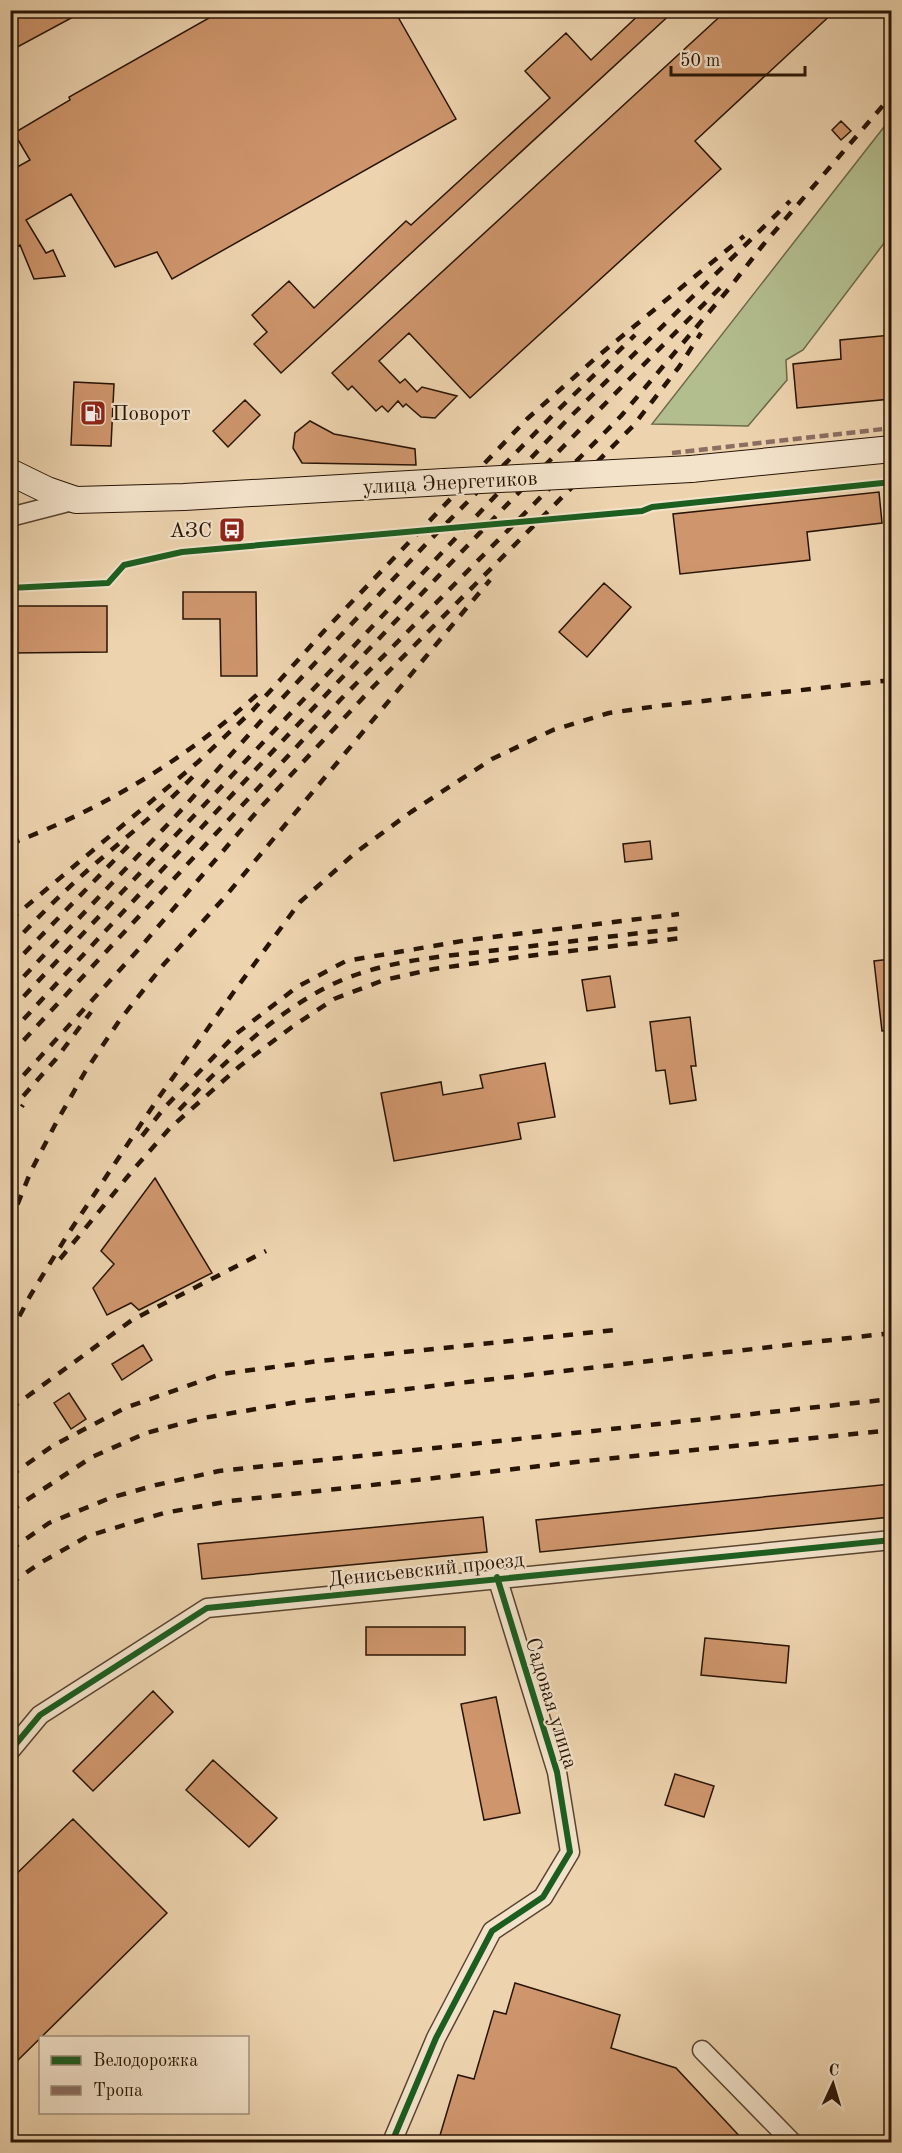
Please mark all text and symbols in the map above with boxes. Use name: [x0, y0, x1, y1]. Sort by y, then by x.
scale bar: [671, 39, 804, 77]
text: 50 m: [680, 52, 720, 70]
fuel station icon: Поворот: [78, 398, 108, 428]
place label: Поворот: [112, 404, 191, 425]
street label: улица Энергетиков: [362, 468, 538, 499]
bus stop icon: АЗС: [217, 515, 247, 545]
place label: АЗС: [169, 521, 212, 542]
street label: Денисьевский проезд: [327, 1550, 526, 1591]
street label: Садовая улица: [521, 1635, 581, 1772]
legend: [39, 2036, 249, 2114]
text: Велодорожка: [93, 2052, 198, 2070]
north arrow: [803, 2054, 863, 2114]
text: С: [828, 2063, 840, 2079]
text: Тропа: [93, 2082, 143, 2100]

